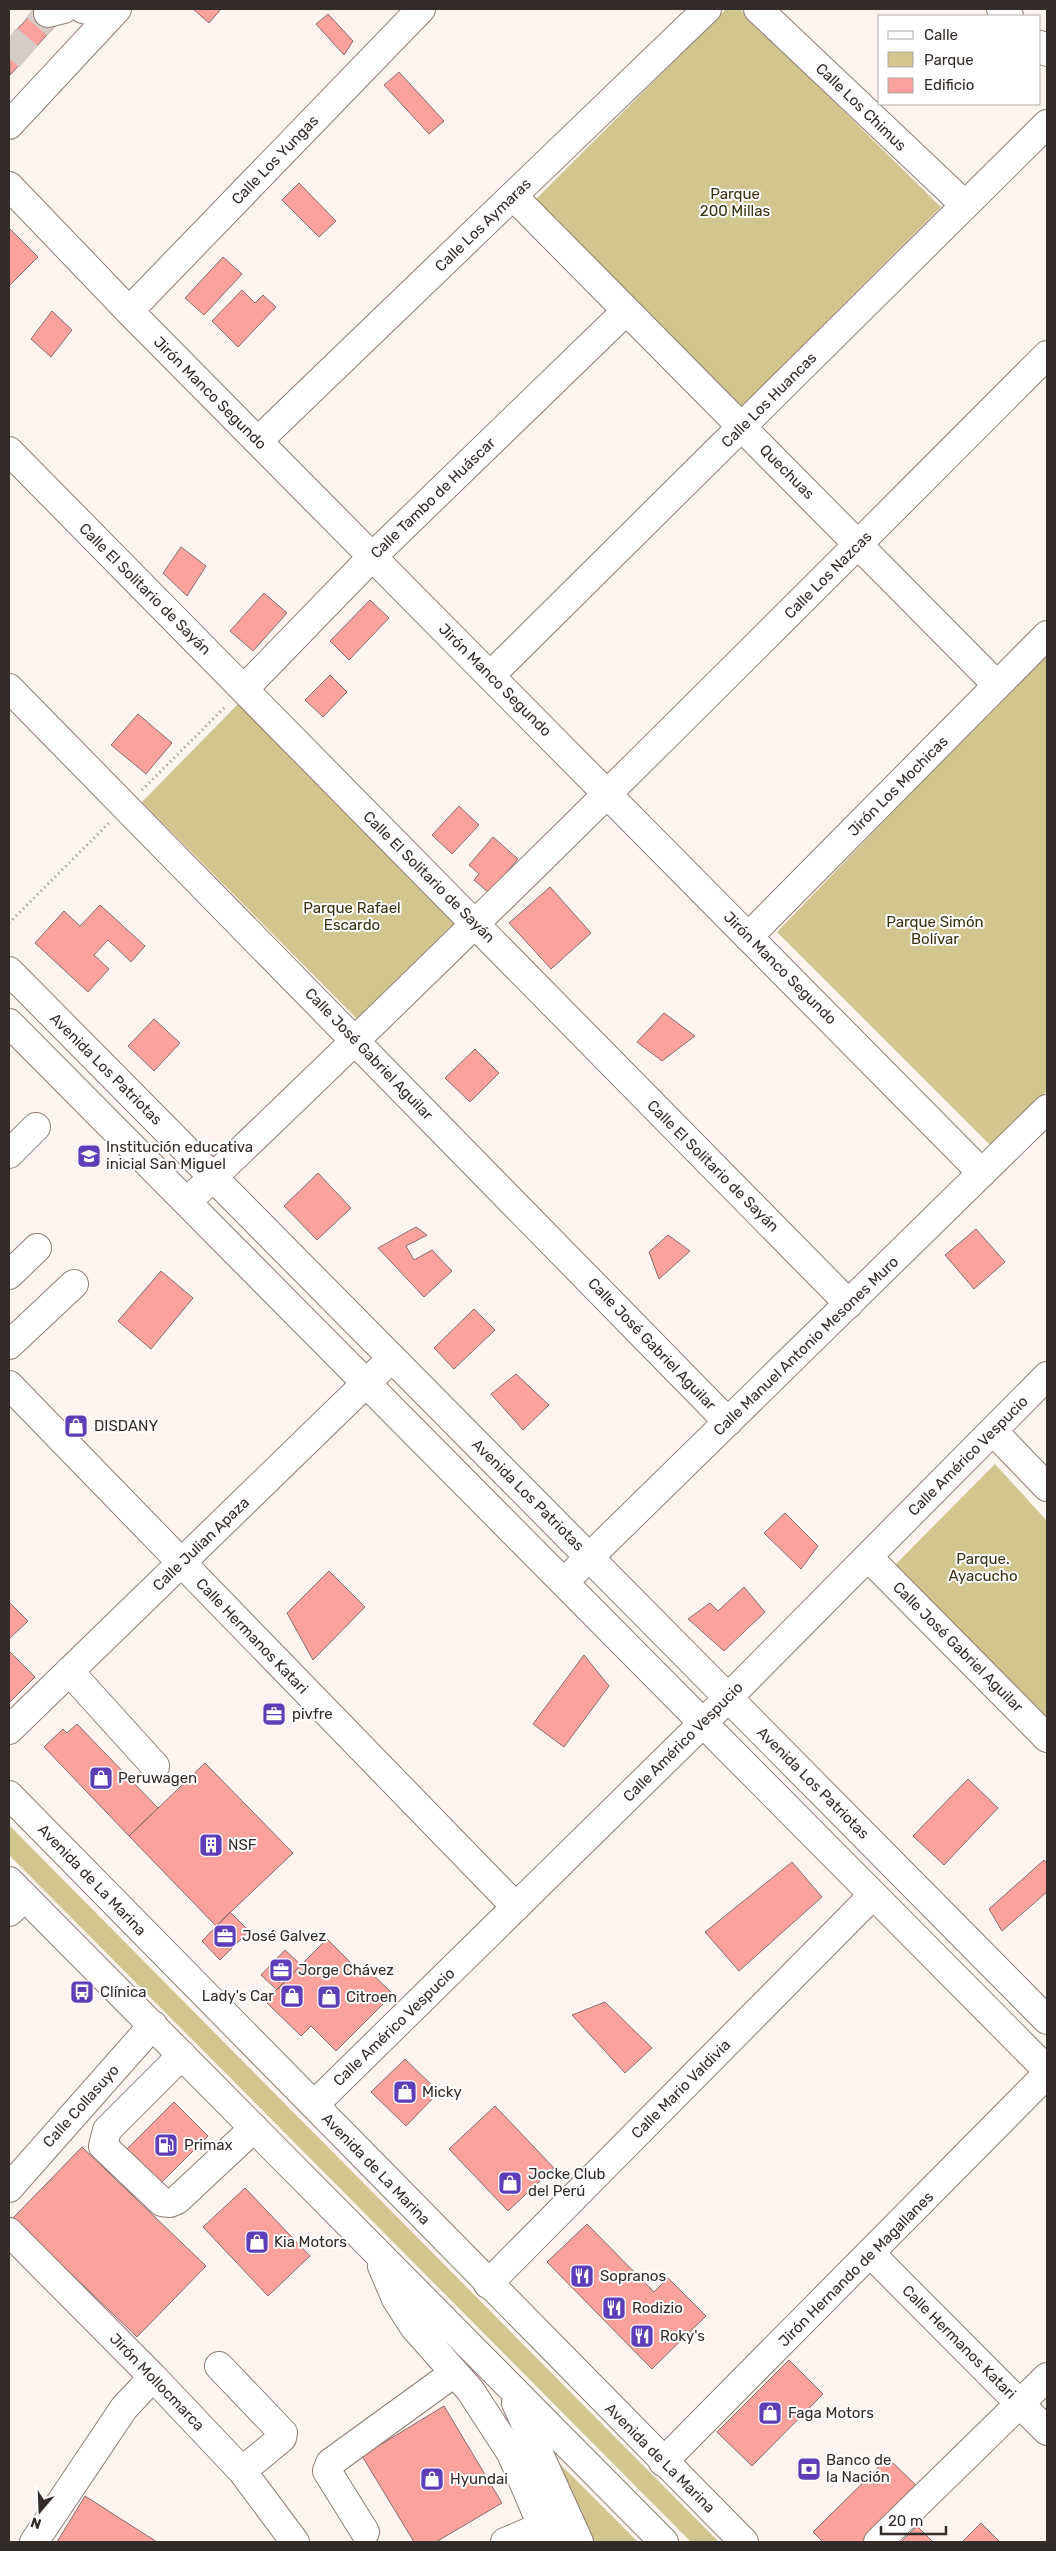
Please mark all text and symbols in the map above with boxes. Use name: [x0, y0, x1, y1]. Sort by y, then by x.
legend: [878, 15, 1041, 105]
text: Calle: [924, 26, 958, 44]
text: Parque: [924, 51, 974, 69]
street label: Calle Los Chimus: [812, 59, 910, 155]
text: Edificio: [924, 76, 974, 94]
street label: Calle Los Yungas: [228, 111, 322, 208]
street label: Calle Los Aymaras: [431, 174, 535, 275]
park label: Parque 200 Millas: [700, 185, 770, 220]
street label: Jirón Manco Segundo: [150, 333, 270, 453]
street label: Calle Los Huancas: [718, 348, 821, 451]
street label: Calle Tambo de Huáscar: [367, 434, 499, 562]
street label: Quechuas: [756, 441, 818, 503]
street label: Calle El Solitario de Sayán: [75, 519, 215, 659]
street label: Calle Los Nazcas: [781, 527, 876, 622]
street label: Jirón Manco Segundo: [435, 620, 555, 740]
street label: Jirón Los Mochicas: [844, 732, 952, 840]
street label: Calle El Solitario de Sayán: [359, 807, 499, 947]
park label: Parque Rafael Escardo: [303, 899, 401, 934]
street label: Jirón Manco Segundo: [720, 908, 840, 1028]
park label: Parque Simón Bolívar: [886, 913, 984, 948]
street label: Calle José Gabriel Aguilar: [301, 984, 437, 1124]
street label: Avenida Los Patriotas: [46, 1009, 166, 1129]
street label: Calle El Solitario de Sayán: [643, 1096, 783, 1236]
place label: Institución educativa inicial San Miguel: [106, 1138, 253, 1173]
school or university icon: Institución educativa inicial San Miguel: [76, 1143, 102, 1169]
street label: Calle Manuel Antonio Mesones Muro: [710, 1253, 902, 1439]
street label: Calle José Gabriel Aguilar: [584, 1274, 720, 1414]
street label: Calle Américo Vespucio: [904, 1392, 1032, 1520]
shop icon: DISDANY: [63, 1413, 89, 1439]
place label: DISDANY: [94, 1417, 158, 1435]
street label: Avenida Los Patriotas: [468, 1435, 588, 1555]
street label: Calle Julian Apaza: [149, 1493, 253, 1595]
park label: Parque. Ayacucho: [948, 1550, 1018, 1585]
street label: Calle Hermanos Katari: [192, 1574, 312, 1698]
street label: Calle José Gabriel Aguilar: [889, 1578, 1027, 1716]
street label: Calle Américo Vespucio: [619, 1678, 747, 1806]
office icon: pivfre: [261, 1701, 287, 1727]
place label: pivfre: [292, 1705, 333, 1723]
street label: Avenida Los Patriotas: [753, 1723, 873, 1843]
shop icon: Peruwagen: [88, 1765, 114, 1791]
place label: Peruwagen: [118, 1769, 197, 1787]
street label: Avenida de La Marina: [34, 1821, 150, 1939]
building icon: NSF: [198, 1832, 224, 1858]
place label: NSF: [228, 1836, 257, 1854]
office icon: José Galvez: [212, 1923, 238, 1949]
place label: José Galvez: [242, 1927, 326, 1945]
office icon: Jorge Chávez: [268, 1957, 294, 1983]
place label: Jorge Chávez: [298, 1961, 394, 1979]
street label: Calle Américo Vespucio: [329, 1964, 459, 2090]
bus stop icon: Clínica: [69, 1979, 95, 2005]
place label: Clínica: [100, 1983, 147, 2001]
shop icon: Lady's Car: [279, 1983, 305, 2009]
shop icon: Citroen: [316, 1984, 342, 2010]
place label: Lady's Car: [202, 1987, 274, 2005]
place label: Citroen: [346, 1988, 397, 2006]
street label: Calle Mario Valdivia: [628, 2036, 734, 2142]
street label: Calle Collasuyo: [39, 2061, 123, 2151]
shop icon: Micky: [392, 2079, 418, 2105]
place label: Micky: [422, 2083, 462, 2101]
street label: Avenida de La Marina: [318, 2110, 434, 2228]
fuel station icon: Primax: [153, 2132, 179, 2158]
place label: Primax: [184, 2136, 233, 2154]
place label: Jocke Club del Perú: [528, 2165, 606, 2200]
shop icon: Jocke Club del Perú: [497, 2170, 523, 2196]
street label: Jirón Hernando de Magallanes: [775, 2188, 937, 2350]
shop icon: Kia Motors: [244, 2229, 270, 2255]
place label: Kia Motors: [274, 2233, 347, 2251]
restaurant icon: Sopranos: [569, 2263, 595, 2289]
place label: Sopranos: [600, 2267, 666, 2285]
street label: Calle Hermanos Katari: [898, 2281, 1020, 2403]
restaurant icon: Rodizio: [601, 2295, 627, 2321]
place label: Rodizio: [632, 2299, 683, 2317]
restaurant icon: Roky's: [629, 2323, 655, 2349]
place label: Roky's: [660, 2327, 705, 2345]
street label: Jirón Mollocmarca: [106, 2330, 208, 2434]
street label: Avenida de La Marina: [601, 2399, 719, 2517]
shop icon: Faga Motors: [757, 2400, 783, 2426]
place label: Faga Motors: [788, 2404, 874, 2422]
place label: Banco de la Nación: [826, 2451, 891, 2486]
bank icon: Banco de la Nación: [796, 2456, 822, 2482]
shop icon: Hyundai: [419, 2466, 445, 2492]
place label: Hyundai: [450, 2470, 508, 2488]
north arrow: [15, 2486, 65, 2536]
scale bar: [881, 2504, 946, 2536]
text: 20 m: [888, 2512, 923, 2530]
text: N: [28, 2513, 43, 2532]

